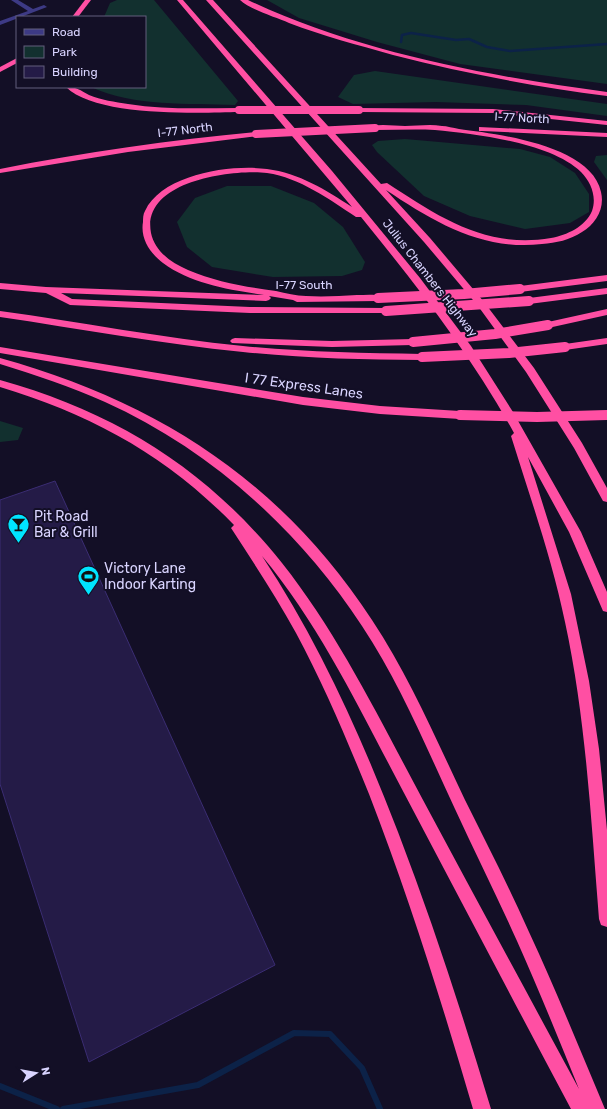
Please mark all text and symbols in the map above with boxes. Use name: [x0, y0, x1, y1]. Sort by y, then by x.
legend: [16, 16, 146, 88]
text: Road: [52, 25, 80, 39]
text: Park: [52, 45, 78, 59]
text: Building: [52, 65, 98, 79]
street label: I-77 North: [494, 110, 550, 126]
street label: I-77 North: [157, 120, 213, 140]
street label: Julius Chambers Highway: [380, 216, 480, 340]
street label: I-77 South: [275, 278, 333, 292]
street label: I 77 Express Lanes: [244, 369, 364, 403]
place label: Pit Road Bar & Grill: [34, 508, 98, 541]
bar icon: Pit Road Bar & Grill: [5, 511, 31, 544]
place label: Victory Lane Indoor Karting: [104, 560, 196, 593]
sports icon: Victory Lane Indoor Karting: [75, 563, 101, 596]
north arrow: [16, 1053, 56, 1093]
text: N: [38, 1066, 52, 1076]

